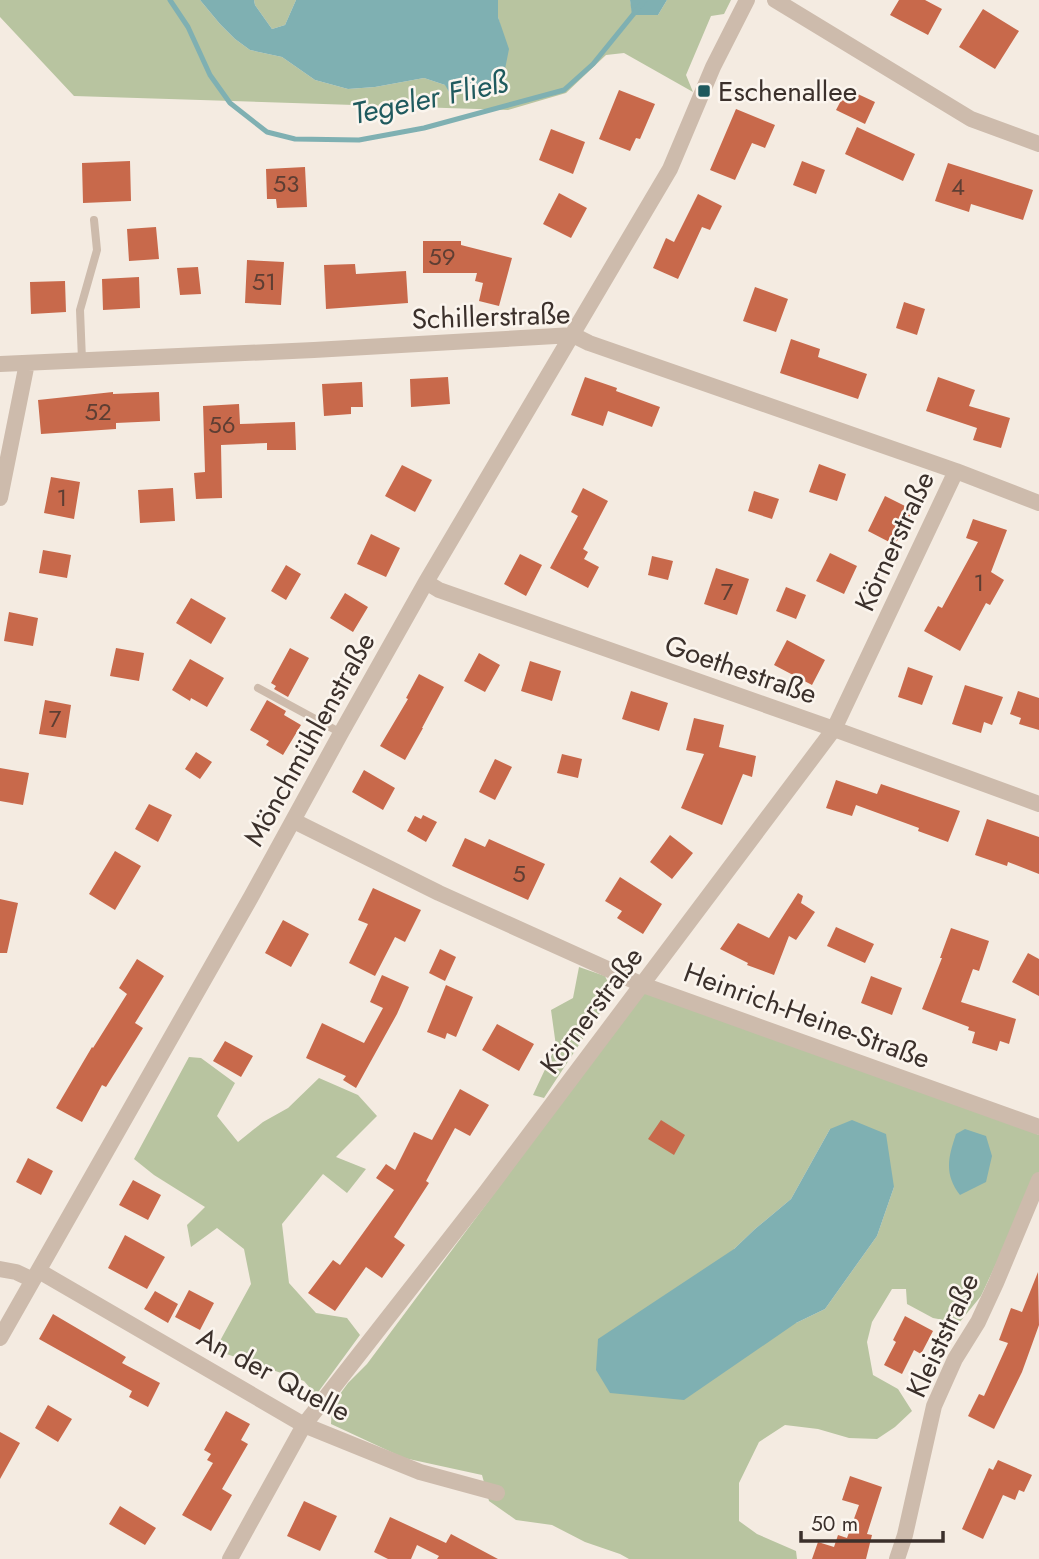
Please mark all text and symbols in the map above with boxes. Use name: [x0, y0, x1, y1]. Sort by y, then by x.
water label: Tegeler Fließ: [348, 60, 512, 135]
place label: Eschenallee: [718, 71, 857, 112]
marker: Eschenallee: [696, 83, 712, 99]
house number: 53: [273, 166, 299, 201]
house number: 4: [951, 169, 965, 204]
house number: 59: [428, 239, 456, 274]
house number: 51: [252, 264, 276, 299]
street label: Schillerstraße: [411, 293, 571, 340]
house number: 52: [84, 394, 112, 429]
house number: 56: [208, 407, 236, 442]
street label: Körnerstraße: [844, 465, 945, 618]
house number: 1: [57, 480, 67, 515]
house number: 1: [974, 565, 984, 600]
house number: 7: [721, 574, 734, 609]
street label: Goethestraße: [659, 624, 822, 715]
street label: Mönchmühlenstraße: [234, 625, 385, 854]
house number: 7: [49, 701, 62, 736]
house number: 5: [512, 856, 526, 891]
street label: Körnerstraße: [530, 938, 653, 1083]
street label: Heinrich-Heine-Straße: [678, 952, 936, 1079]
street label: Kleiststraße: [896, 1266, 989, 1404]
street label: An der Quelle: [190, 1317, 358, 1432]
scale bar: [801, 1500, 943, 1544]
text: 50 m: [811, 1509, 858, 1539]

